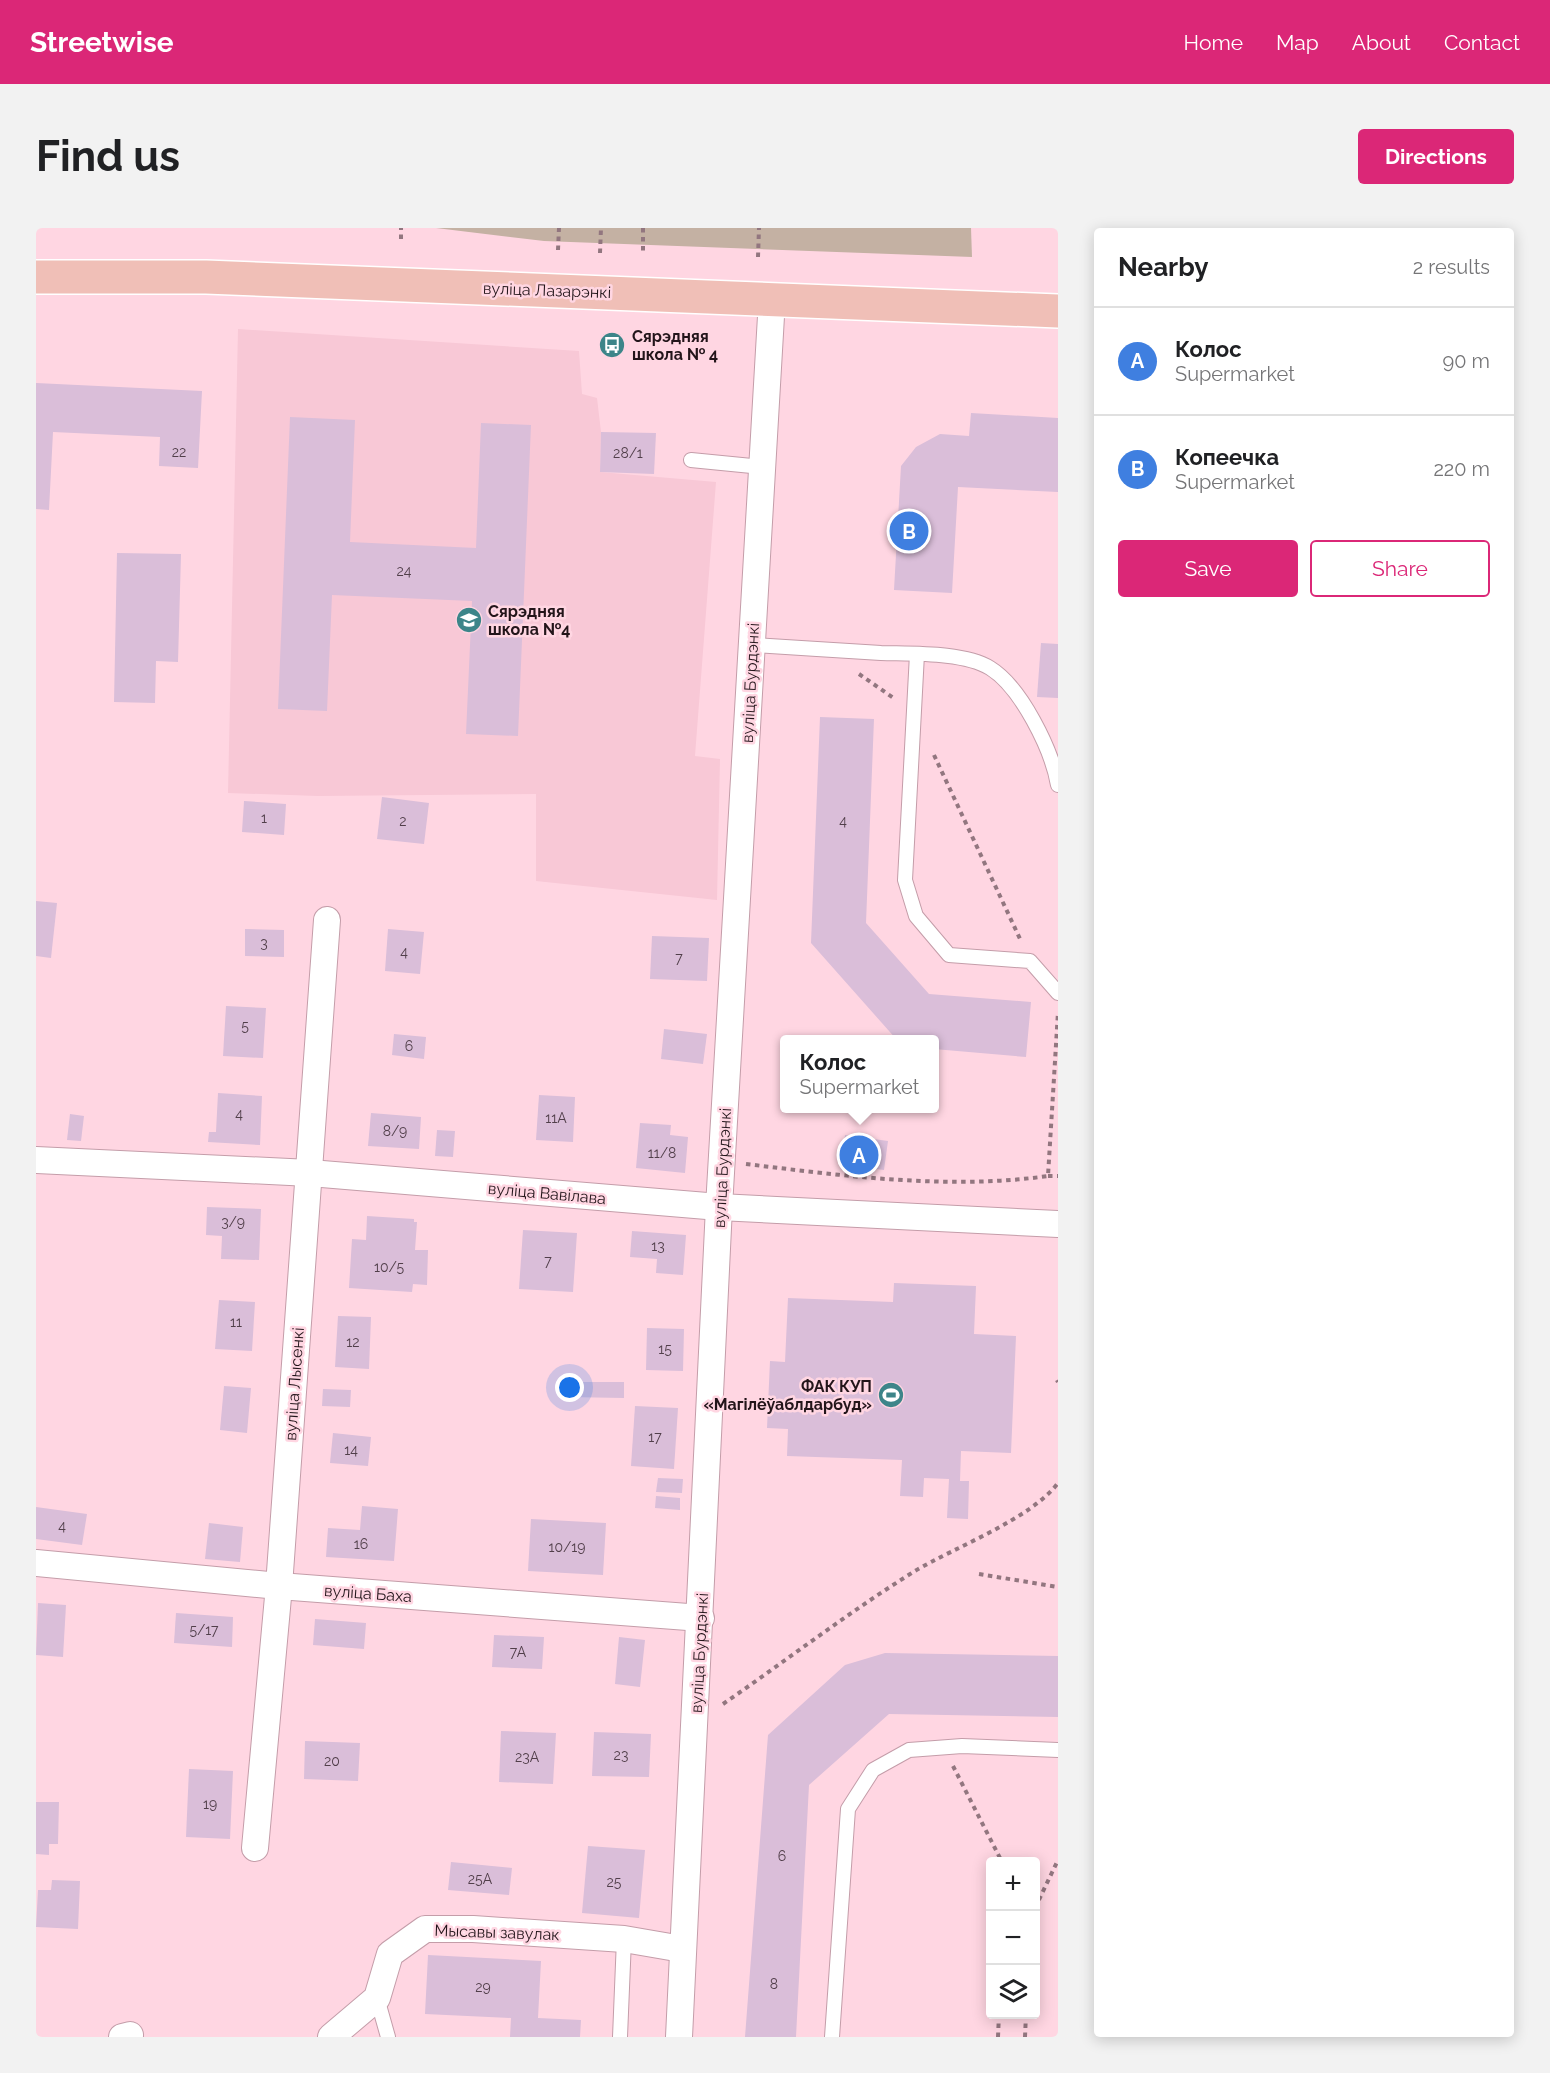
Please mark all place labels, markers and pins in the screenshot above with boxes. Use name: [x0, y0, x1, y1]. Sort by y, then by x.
place label: Сярэдняя школа № 4: [632, 327, 718, 364]
bus stop icon: Сярэдняя школа № 4: [597, 330, 627, 360]
pin: B: [890, 508, 928, 554]
place label: Сярэдняя школа №4: [488, 602, 570, 639]
school or university icon: Сярэдняя школа №4: [454, 605, 484, 635]
pin: A: [840, 1132, 878, 1178]
place label: ФАК КУП «Магілёўаблдарбуд»: [703, 1377, 872, 1414]
sports icon: ФАК КУП «Магілёўаблдарбуд»: [876, 1380, 906, 1410]

